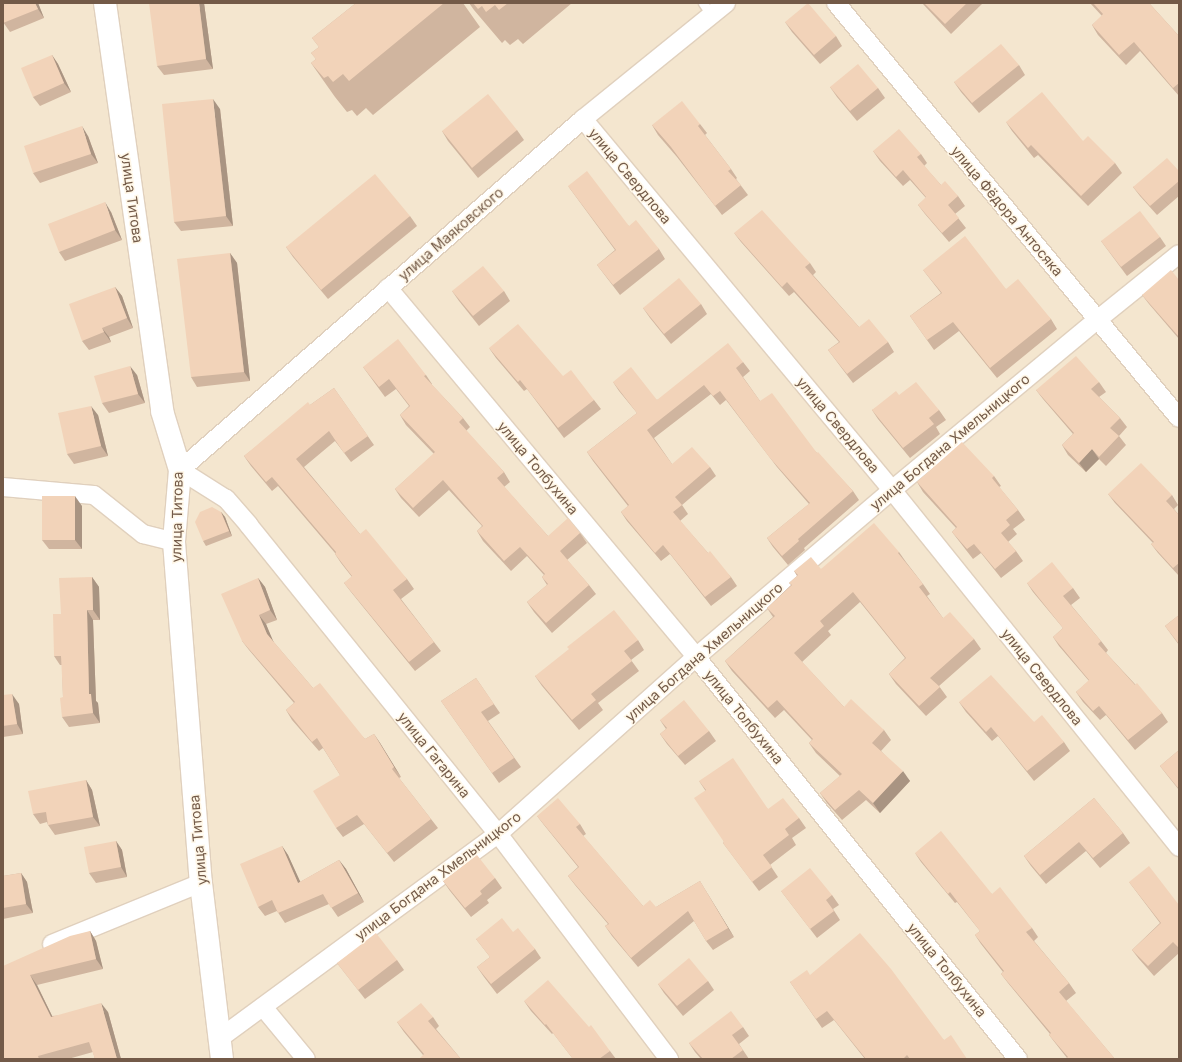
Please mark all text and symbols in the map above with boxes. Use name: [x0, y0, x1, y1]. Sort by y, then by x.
street label: улица Свердлова: [585, 125, 675, 227]
street label: улица Фёдора Антосяка: [948, 142, 1066, 280]
street label: улица Титова: [117, 152, 147, 244]
street label: улица Маяковского: [395, 184, 507, 284]
street label: улица Богдана Хмельницкого: [867, 370, 1033, 514]
street label: улица Свердлова: [793, 374, 883, 476]
street label: улица Толбухина: [494, 418, 582, 518]
street label: улица Титова: [168, 472, 186, 562]
street label: улица Богдана Хмельницкого: [622, 579, 786, 725]
street label: улица Свердлова: [998, 625, 1086, 729]
street label: улица Толбухина: [701, 667, 787, 767]
street label: улица Гагарина: [394, 709, 474, 801]
street label: улица Титова: [186, 794, 210, 886]
street label: улица Богдана Хмельницкого: [352, 808, 524, 944]
street label: улица Толбухина: [904, 920, 990, 1020]

